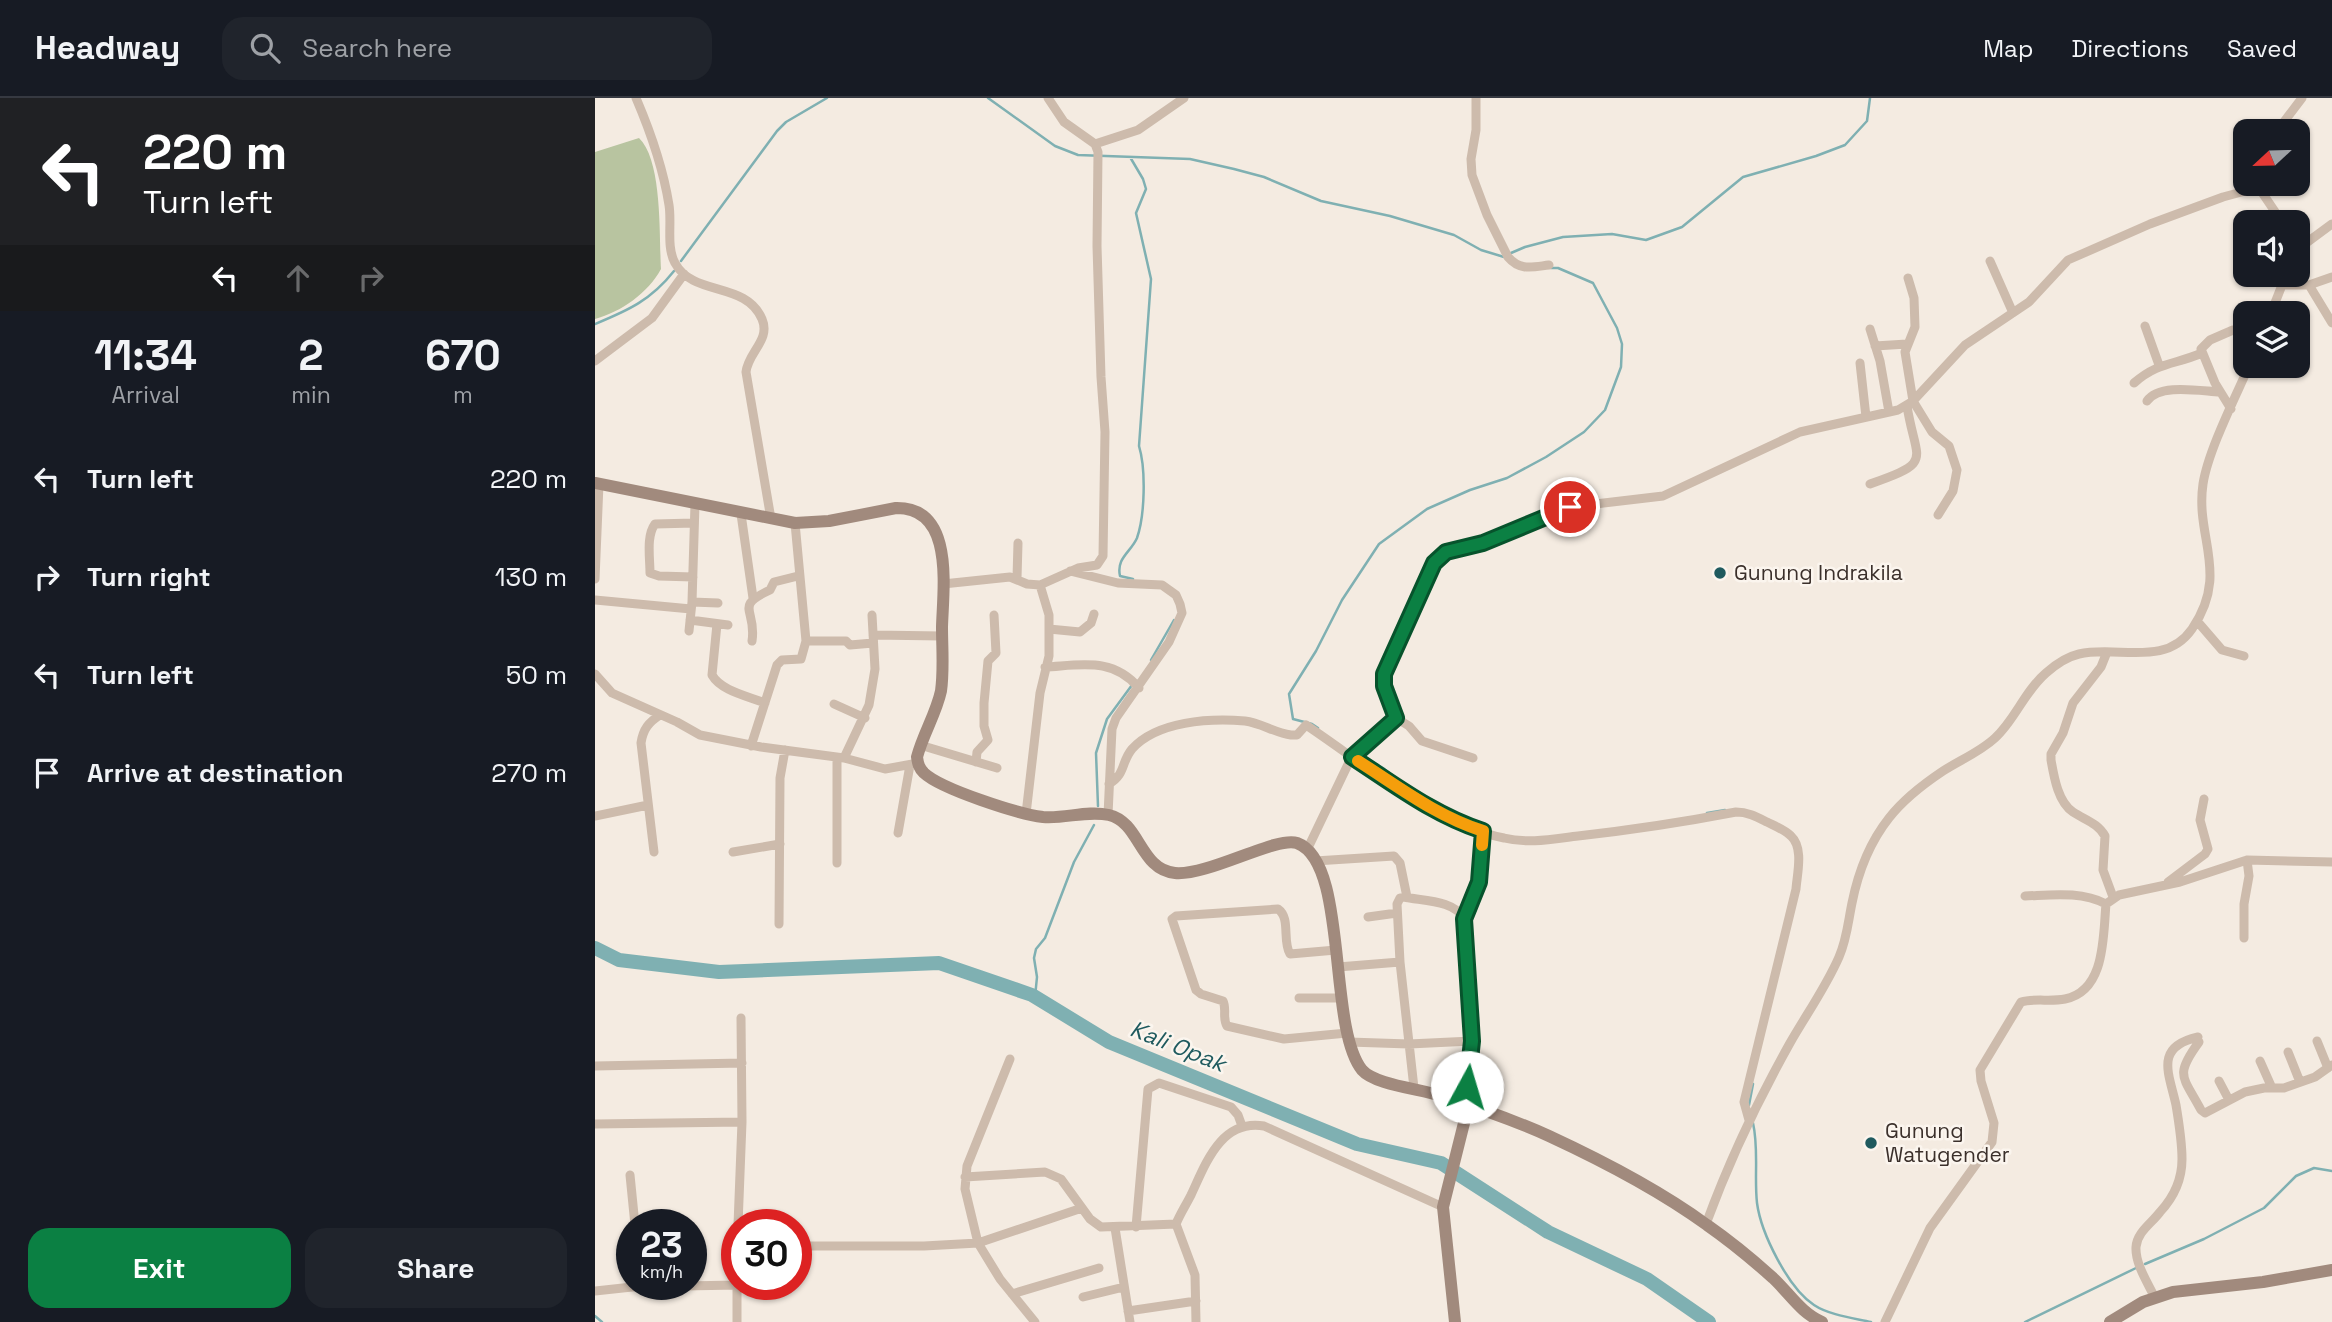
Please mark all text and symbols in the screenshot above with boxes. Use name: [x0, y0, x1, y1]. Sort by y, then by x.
search box: [222, 17, 712, 80]
text: Headway: [35, 27, 180, 69]
icon: search: [246, 29, 284, 67]
text: Search here: [302, 31, 452, 65]
text: Map: [1983, 33, 2033, 64]
text: Directions: [2071, 33, 2189, 64]
text: Saved: [2227, 33, 2297, 64]
north arrow: [2233, 119, 2310, 196]
map controls: [2233, 119, 2310, 378]
text: 220 m: [143, 121, 287, 183]
icon: left: [28, 126, 119, 217]
text: Turn left: [143, 182, 273, 222]
button: sound: [2233, 210, 2310, 287]
icon: left: [206, 259, 244, 297]
icon: ahead: [279, 259, 317, 297]
icon: right: [352, 259, 390, 297]
button: layers: [2233, 301, 2310, 378]
text: 11:34: [94, 329, 197, 382]
text: 2: [299, 329, 324, 382]
text: 670: [425, 329, 501, 382]
text: Arrival: [111, 380, 180, 410]
text: min: [291, 380, 331, 410]
text: m: [453, 380, 473, 410]
icon: left: [28, 460, 66, 498]
text: Turn left: [87, 462, 194, 496]
text: 220 m: [490, 462, 567, 496]
pin: [1540, 477, 1600, 537]
icon: arrive: [1551, 488, 1589, 526]
icon: right: [28, 558, 66, 596]
place label: Gunung Indrakila: [1734, 559, 1903, 586]
text: Turn right: [87, 560, 211, 594]
text: 130 m: [495, 560, 567, 594]
marker: Gunung Indrakila: [1712, 565, 1728, 581]
icon: left: [28, 656, 66, 694]
text: Turn left: [87, 658, 194, 692]
text: 50 m: [506, 658, 567, 692]
icon: arrive: [28, 754, 66, 792]
text: Arrive at destination: [87, 756, 344, 790]
text: 270 m: [491, 756, 567, 790]
water label: Kali Opak: [1126, 1013, 1233, 1080]
position arrow: [1430, 1050, 1504, 1124]
place label: Gunung Watugender: [1885, 1117, 2010, 1168]
marker: Gunung Watugender: [1863, 1135, 1879, 1151]
speed limit sign: 30: [721, 1209, 812, 1300]
text: 23: [640, 1223, 683, 1267]
button: Exit: [28, 1228, 291, 1308]
button: Share: [305, 1228, 567, 1308]
text: km/h: [640, 1260, 683, 1283]

